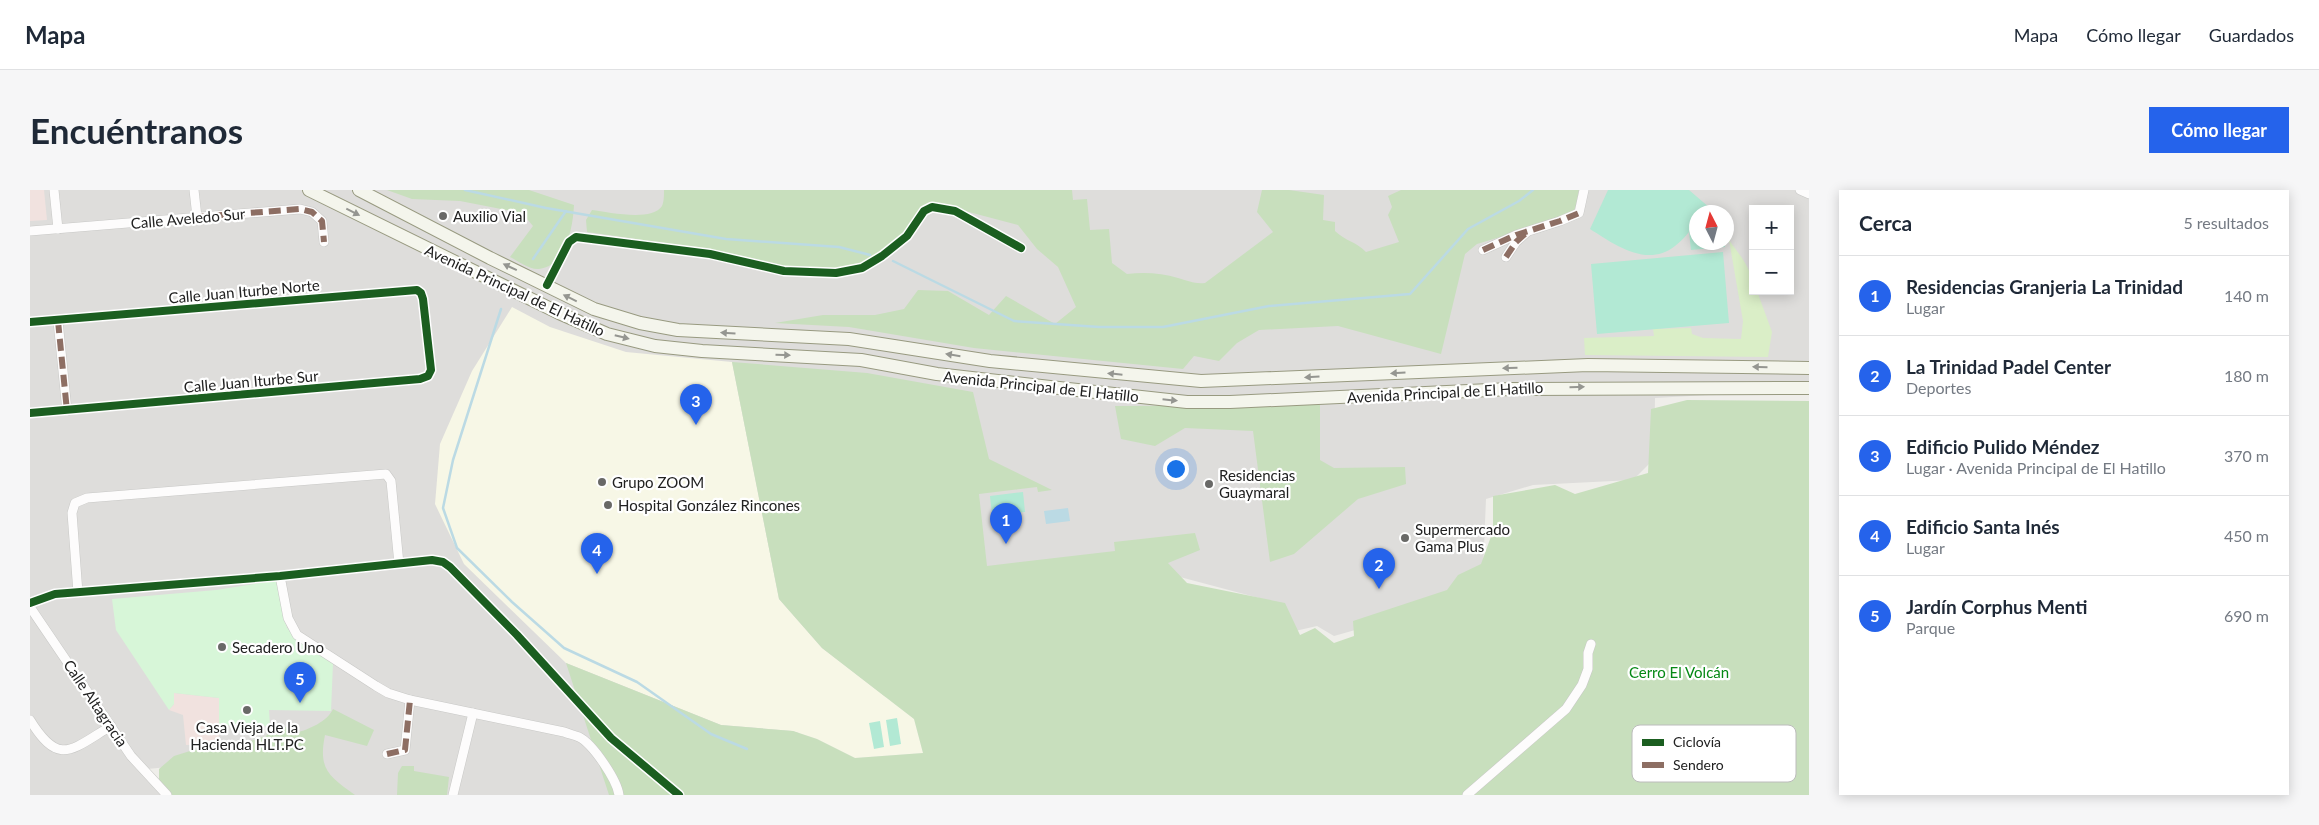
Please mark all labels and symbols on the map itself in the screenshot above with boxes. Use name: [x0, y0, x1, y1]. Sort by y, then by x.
street label: Calle Aveledo Sur: [130, 204, 247, 232]
north arrow: [1689, 205, 1734, 250]
place label: Auxilio Vial: [453, 207, 526, 225]
one-way arrow: [345, 208, 360, 216]
marker: Auxilio Vial: [437, 210, 449, 222]
street label: Avenida Principal de El Hatillo: [422, 240, 608, 340]
one-way arrow: [503, 263, 517, 271]
street label: Calle Juan Iturbe Norte: [168, 275, 320, 307]
one-way arrow: [563, 293, 578, 302]
one-way arrow: [719, 329, 735, 337]
one-way arrow: [614, 333, 629, 341]
one-way arrow: [775, 351, 791, 359]
one-way arrow: [945, 351, 961, 359]
one-way arrow: [1752, 363, 1768, 371]
one-way arrow: [1502, 364, 1518, 372]
street label: Calle Juan Iturbe Sur: [183, 366, 320, 396]
street label: Avenida Principal de El Hatillo: [942, 367, 1140, 405]
one-way arrow: [1106, 369, 1122, 377]
one-way arrow: [1389, 369, 1405, 377]
one-way arrow: [1304, 374, 1320, 382]
street label: Avenida Principal de El Hatillo: [1346, 378, 1544, 406]
one-way arrow: [1569, 383, 1585, 391]
pin: 3: [680, 384, 712, 425]
one-way arrow: [1162, 396, 1178, 404]
your location: [1163, 456, 1189, 482]
place label: Residencias Guaymaral: [1219, 466, 1295, 501]
place label: Grupo ZOOM: [612, 473, 704, 491]
marker: Grupo ZOOM: [596, 476, 608, 488]
marker: Residencias Guaymaral: [1203, 478, 1215, 490]
place label: Hospital González Rincones: [618, 496, 800, 514]
marker: Hospital González Rincones: [602, 499, 614, 511]
pin: 1: [990, 503, 1022, 544]
place label: Supermercado Gama Plus: [1415, 520, 1510, 555]
marker: Supermercado Gama Plus: [1399, 532, 1411, 544]
pin: 4: [581, 533, 613, 574]
pin: 2: [1363, 548, 1395, 589]
place label: Secadero Uno: [232, 638, 324, 656]
marker: Secadero Uno: [216, 641, 228, 653]
street label: Calle Altagracia: [60, 656, 132, 750]
pin: 5: [284, 662, 316, 703]
park label: Cerro El Volcán: [1629, 663, 1729, 681]
marker: Casa Vieja de la Hacienda HLT.PC: [241, 704, 253, 716]
place label: Casa Vieja de la Hacienda HLT.PC: [190, 718, 304, 753]
legend: [1632, 725, 1796, 782]
text: Ciclovía: [1673, 733, 1721, 750]
text: Sendero: [1673, 756, 1724, 773]

